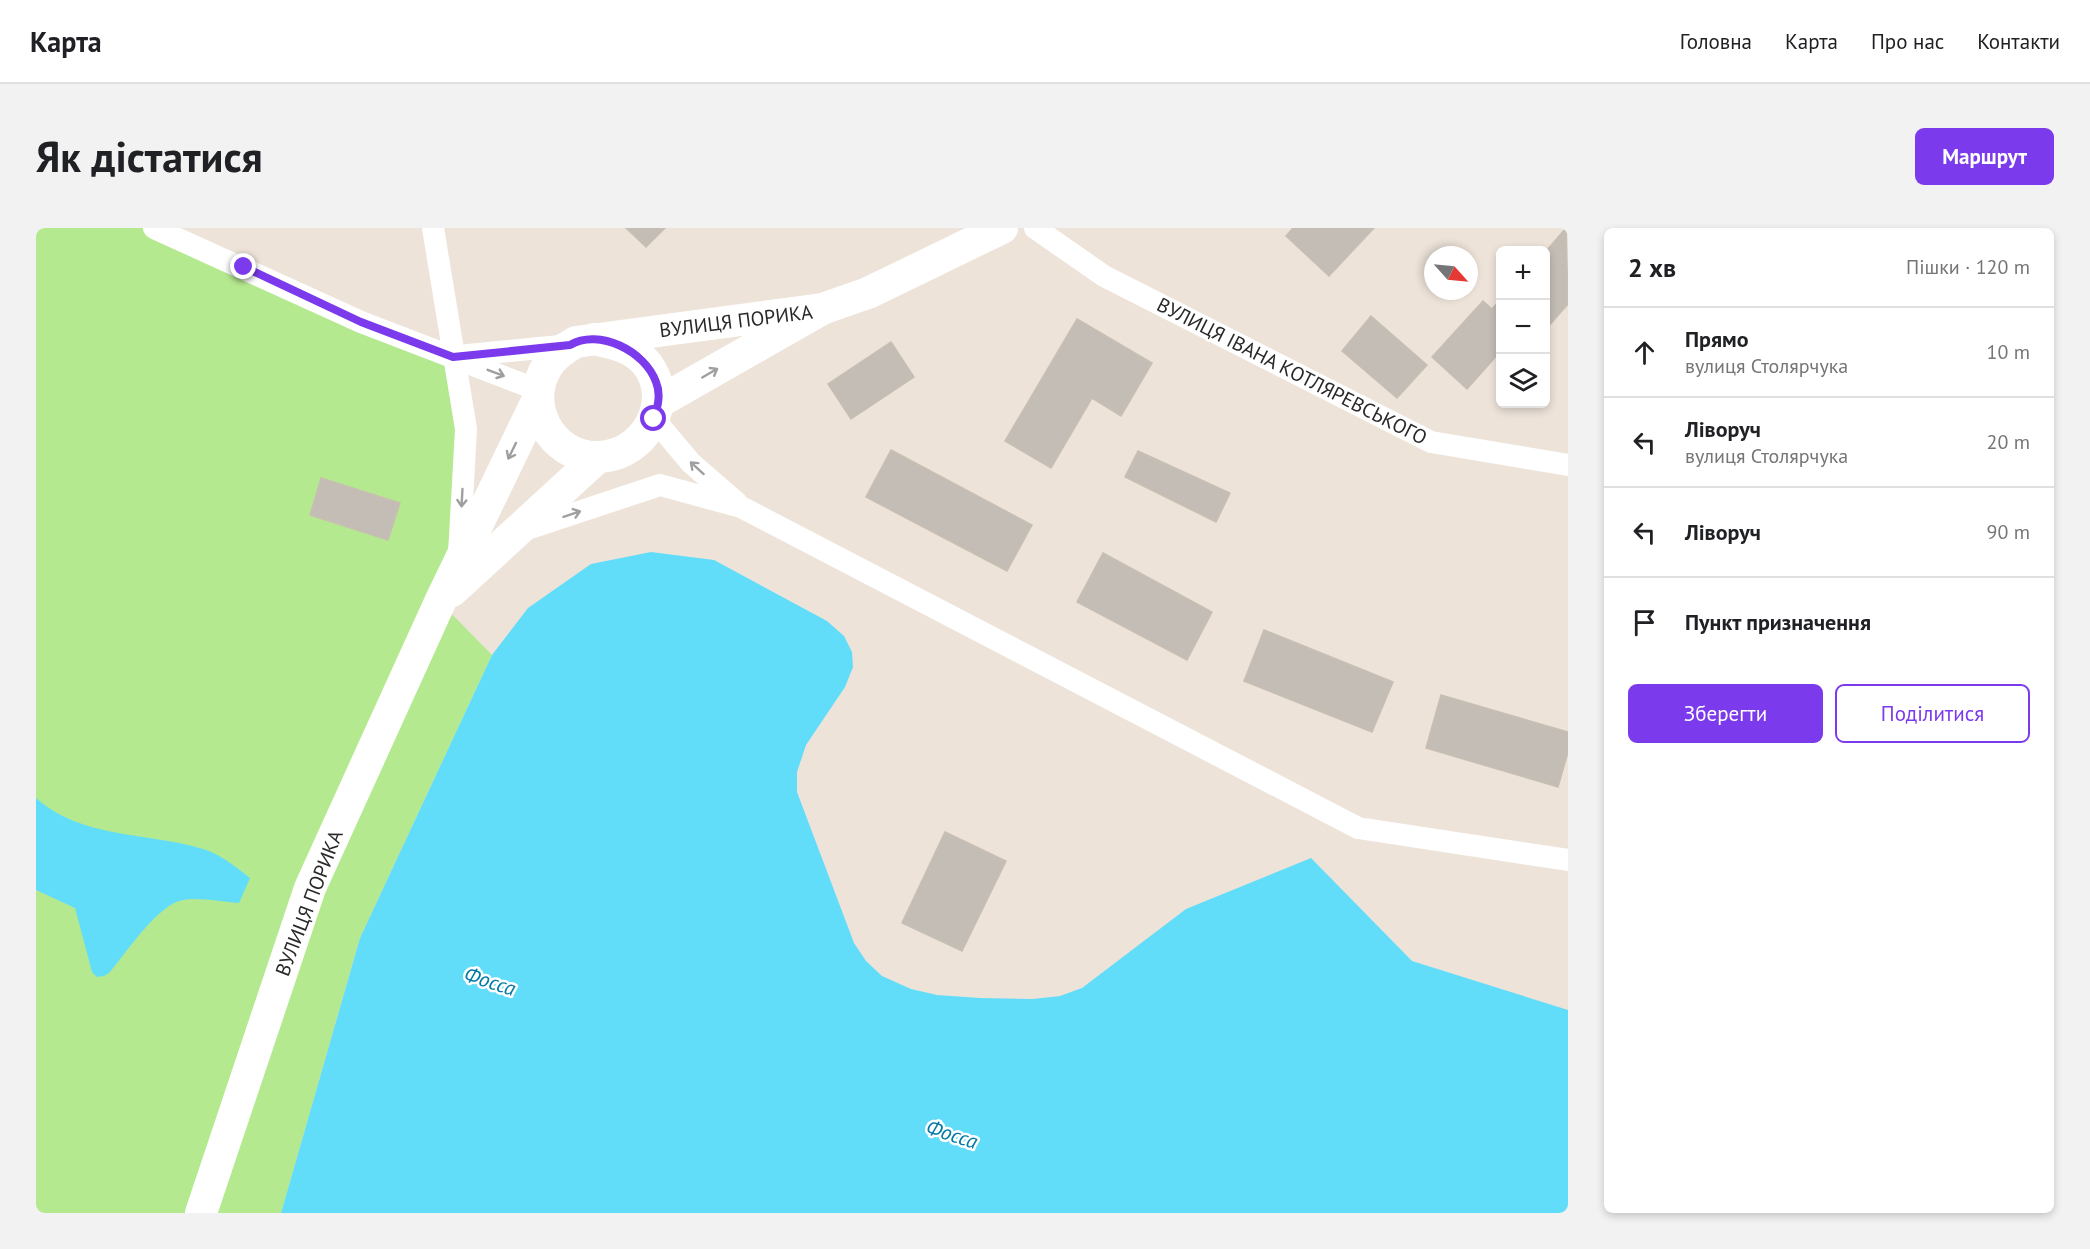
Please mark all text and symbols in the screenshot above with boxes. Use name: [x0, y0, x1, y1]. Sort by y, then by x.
text: Карта: [30, 23, 102, 60]
text: Головна: [1680, 28, 1752, 55]
text: Карта: [1785, 28, 1838, 55]
text: Про нас: [1871, 28, 1944, 55]
text: Контакти: [1977, 28, 2060, 55]
button: Маршрут: [1915, 128, 2054, 185]
text: Як дістатися: [36, 129, 263, 184]
north arrow: [1424, 246, 1478, 300]
map controls: [1496, 246, 1550, 408]
button: +: [1496, 246, 1550, 300]
text: 2 хв: [1628, 251, 1676, 284]
route end: [230, 253, 256, 279]
text: Пішки · 120 m: [1906, 254, 2030, 280]
street label: ВУЛИЦЯ ІВАНА КОТЛЯРЕВСЬКОГО: [1152, 291, 1432, 451]
street label: ВУЛИЦЯ ПОРИКА: [658, 299, 814, 343]
button: −: [1496, 300, 1550, 354]
text: Прямо: [1685, 325, 1748, 353]
icon: ahead: [1628, 336, 1661, 369]
text: 10 m: [1987, 339, 2030, 365]
text: вулиця Столярчука: [1685, 353, 1848, 379]
button: layers: [1496, 354, 1550, 408]
one-way arrow: [701, 367, 718, 379]
one-way arrow: [486, 368, 505, 379]
route start: [640, 405, 666, 431]
text: Ліворуч: [1685, 415, 1761, 443]
icon: left: [1628, 426, 1661, 459]
text: 20 m: [1987, 429, 2030, 455]
one-way arrow: [506, 442, 518, 460]
text: вулиця Столярчука: [1685, 443, 1848, 469]
one-way arrow: [690, 461, 705, 475]
one-way arrow: [457, 487, 468, 507]
one-way arrow: [562, 508, 581, 519]
icon: left: [1628, 516, 1661, 549]
text: Ліворуч: [1685, 518, 1761, 546]
text: 90 m: [1987, 519, 2030, 545]
icon: arrive: [1628, 606, 1661, 639]
text: Пункт призначення: [1685, 608, 1871, 636]
button: Зберегти: [1628, 684, 1823, 743]
button: Поділитися: [1835, 684, 2030, 743]
street label: ВУЛИЦЯ ПОРИКА: [269, 826, 349, 980]
water label: Фосса: [461, 960, 520, 1002]
water label: Фосса: [923, 1113, 982, 1155]

